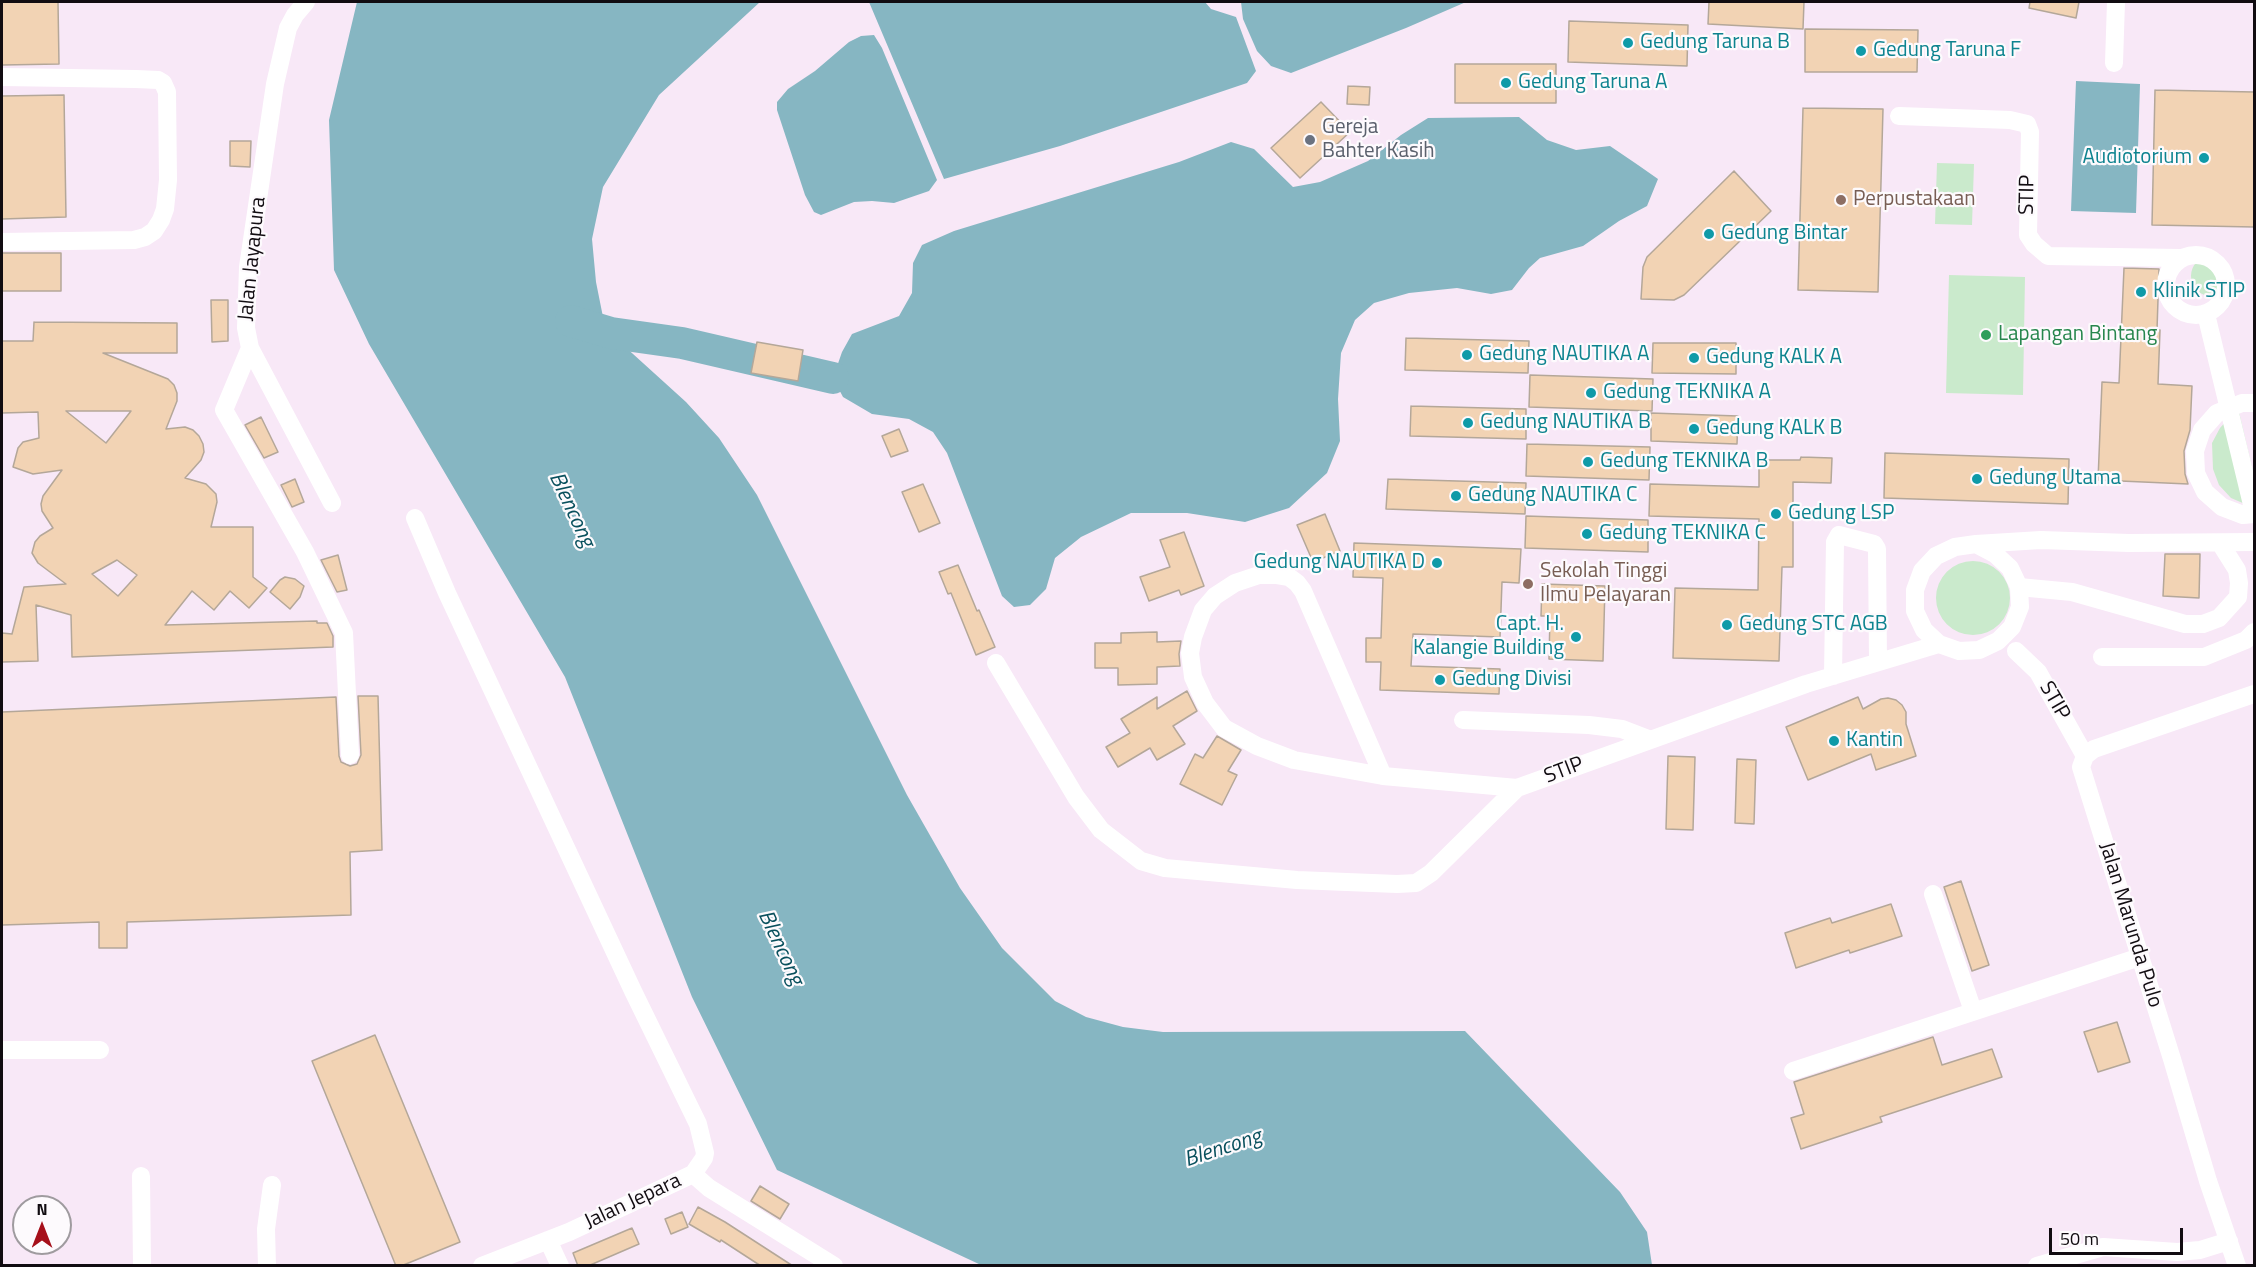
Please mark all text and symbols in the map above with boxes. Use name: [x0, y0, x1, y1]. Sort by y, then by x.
place label: Gedung Taruna B: [1640, 30, 1790, 56]
marker: Gedung Taruna B: [1621, 36, 1635, 50]
place label: Gedung Taruna F: [1873, 38, 2021, 64]
marker: Gedung Taruna F: [1854, 44, 1868, 58]
place label: Gedung Taruna A: [1518, 70, 1668, 96]
marker: Gedung Taruna A: [1499, 76, 1513, 90]
place label: Gereja Bahter Kasih: [1322, 115, 1435, 165]
marker: Gereja Bahter Kasih: [1303, 133, 1317, 147]
place label: Audiotorium: [2083, 145, 2192, 171]
marker: Audiotorium: [2197, 151, 2211, 165]
street label: STIP: [2015, 175, 2041, 215]
place label: Perpustakaan: [1853, 187, 1975, 213]
marker: Perpustakaan: [1834, 193, 1848, 207]
street label: Jalan Jayapura: [234, 196, 272, 322]
place label: Gedung Bintar: [1721, 221, 1847, 247]
marker: Gedung Bintar: [1702, 227, 1716, 241]
place label: Klinik STIP: [2153, 279, 2245, 305]
marker: Klinik STIP: [2134, 285, 2148, 299]
place label: Lapangan Bintang: [1998, 322, 2157, 348]
marker: Lapangan Bintang: [1979, 328, 1993, 342]
place label: Gedung NAUTIKA A: [1479, 342, 1649, 368]
place label: Gedung KALK A: [1706, 345, 1842, 371]
marker: Gedung NAUTIKA A: [1460, 348, 1474, 362]
marker: Gedung KALK A: [1687, 351, 1701, 365]
place label: Gedung TEKNIKA A: [1603, 380, 1771, 406]
marker: Gedung TEKNIKA A: [1584, 386, 1598, 400]
place label: Gedung NAUTIKA B: [1480, 410, 1651, 436]
marker: Gedung NAUTIKA B: [1461, 416, 1475, 430]
place label: Gedung KALK B: [1706, 416, 1843, 442]
marker: Gedung KALK B: [1687, 422, 1701, 436]
place label: Gedung TEKNIKA B: [1600, 449, 1768, 475]
marker: Gedung TEKNIKA B: [1581, 455, 1595, 469]
place label: Gedung Utama: [1989, 466, 2121, 492]
water label: Blencong: [542, 468, 600, 552]
marker: Gedung Utama: [1970, 472, 1984, 486]
place label: Gedung NAUTIKA C: [1468, 483, 1637, 509]
marker: Gedung NAUTIKA C: [1449, 489, 1463, 503]
place label: Gedung LSP: [1788, 501, 1894, 527]
marker: Gedung LSP: [1769, 507, 1783, 521]
place label: Gedung TEKNIKA C: [1599, 521, 1766, 547]
marker: Gedung TEKNIKA C: [1580, 527, 1594, 541]
place label: Gedung NAUTIKA D: [1254, 550, 1425, 576]
marker: Gedung NAUTIKA D: [1430, 556, 1444, 570]
place label: Sekolah Tinggi Ilmu Pelayaran: [1540, 559, 1671, 609]
marker: Sekolah Tinggi Ilmu Pelayaran: [1521, 577, 1535, 591]
place label: Capt. H. Kalangie Building: [1413, 612, 1564, 662]
place label: Gedung STC AGB: [1739, 612, 1888, 638]
marker: Gedung STC AGB: [1720, 618, 1734, 632]
marker: Capt. H. Kalangie Building: [1569, 630, 1583, 644]
place label: Gedung Divisi: [1452, 667, 1572, 693]
marker: Gedung Divisi: [1433, 673, 1447, 687]
street label: STIP: [2033, 677, 2075, 725]
place label: Kantin: [1846, 728, 1903, 754]
marker: Kantin: [1827, 734, 1841, 748]
street label: STIP: [1541, 752, 1587, 790]
street label: Jalan Marunda Pulo: [2093, 839, 2167, 1011]
water label: Blencong: [751, 906, 809, 990]
water label: Blencong: [1181, 1124, 1265, 1174]
street label: Jalan Jepara: [581, 1169, 685, 1235]
north arrow: [12, 1195, 72, 1255]
text: N: [36, 1197, 48, 1221]
scale bar: [2052, 1216, 2186, 1254]
text: 50 m: [2060, 1225, 2099, 1252]

